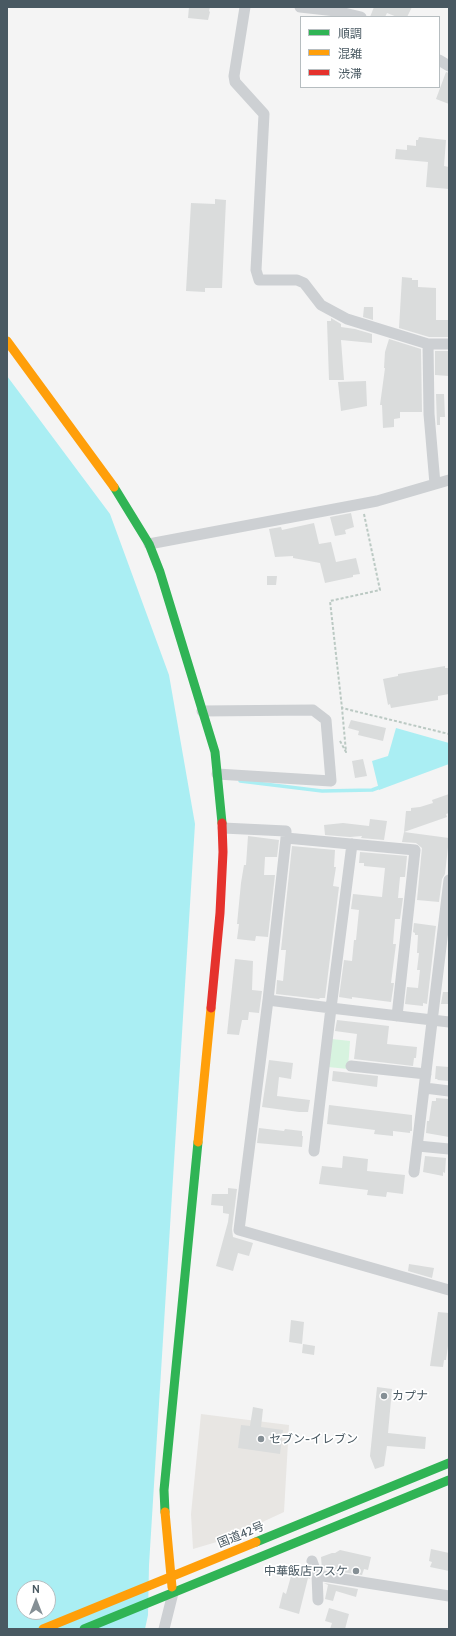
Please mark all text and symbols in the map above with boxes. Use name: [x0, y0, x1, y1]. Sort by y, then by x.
legend: [300, 16, 440, 88]
text: 順調: [338, 26, 362, 41]
text: 混雑: [338, 46, 362, 61]
text: 渋滞: [338, 66, 362, 81]
place label: カプナ: [392, 1389, 428, 1403]
marker: カプナ: [379, 1391, 389, 1401]
place label: セブン-イレブン: [269, 1432, 358, 1446]
marker: セブン-イレブン: [256, 1434, 266, 1444]
street label: 国道42号: [215, 1519, 267, 1551]
place label: 中華飯店ワスケ: [264, 1564, 348, 1578]
marker: 中華飯店ワスケ: [351, 1566, 361, 1576]
north arrow: [16, 1580, 56, 1620]
text: N: [32, 1582, 40, 1596]

